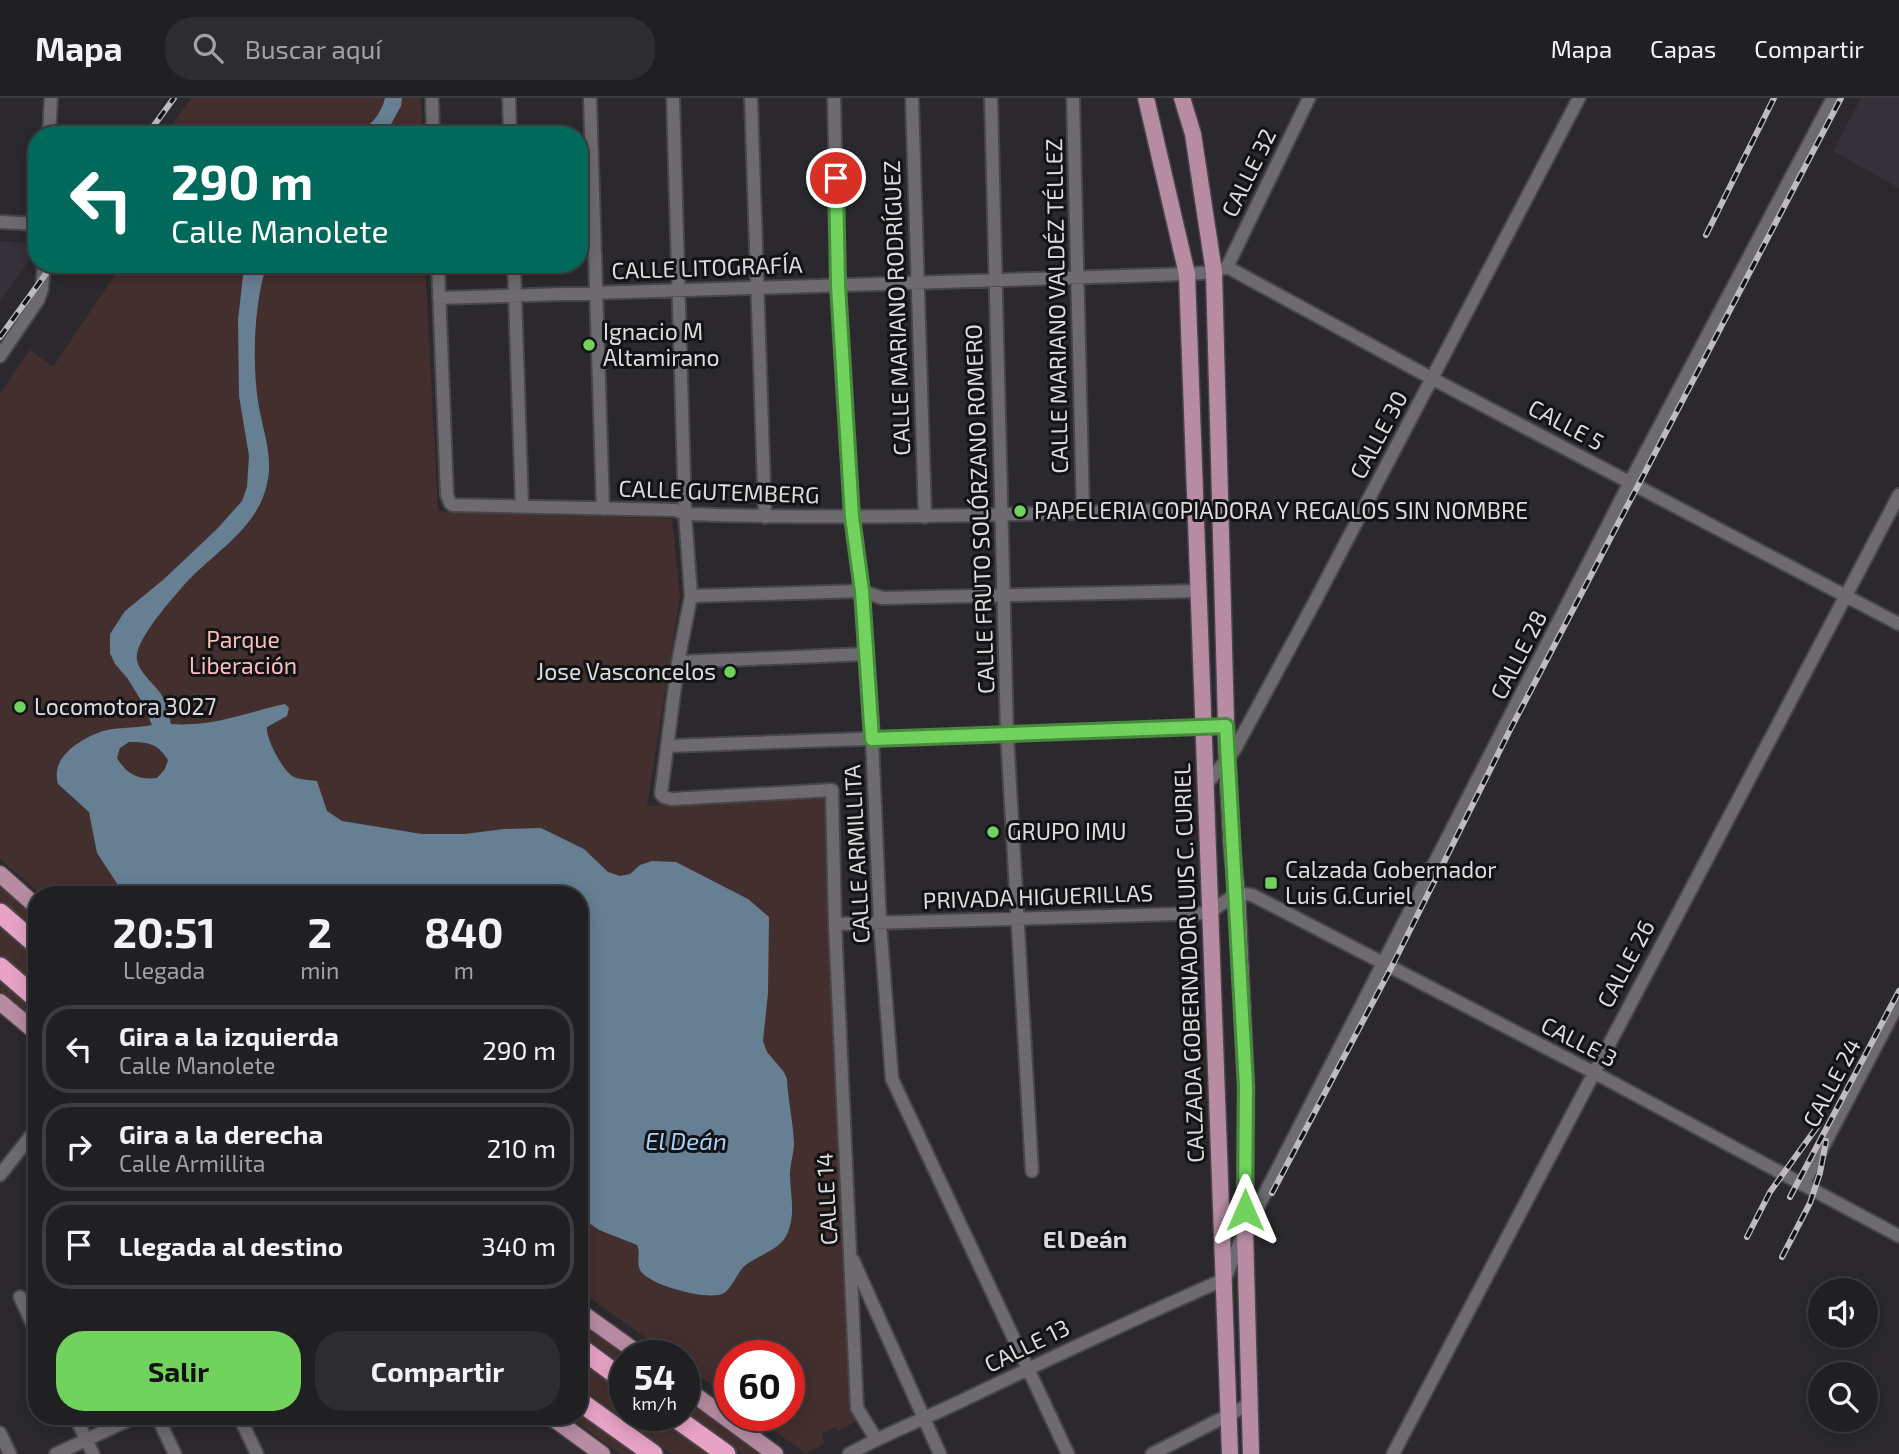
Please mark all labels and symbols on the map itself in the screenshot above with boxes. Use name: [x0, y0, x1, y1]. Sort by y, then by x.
street label: CALLE 32: [1215, 124, 1281, 221]
street label: CALLE MARIANO VALDÉZ TÉLLEZ: [1039, 138, 1073, 474]
pin: [806, 148, 866, 208]
street label: CALLE MARIANO RODRÍGUEZ: [877, 160, 915, 456]
street label: CALLE LITOGRAFÍA: [611, 250, 804, 284]
place label: Ignacio M Altamirano: [603, 317, 720, 371]
street label: CALLE FRUTO SOLÓRZANO ROMERO: [959, 324, 999, 694]
marker: Ignacio M Altamirano: [581, 337, 597, 353]
street label: CALLE 30: [1343, 386, 1413, 483]
street label: CALLE 5: [1524, 393, 1609, 456]
street label: CALLE GUTEMBERG: [618, 474, 820, 509]
place label: PAPELERIA COPIADORA Y REGALOS SIN NOMBRE: [1034, 496, 1528, 524]
marker: PAPELERIA COPIADORA Y REGALOS SIN NOMBRE: [1012, 503, 1028, 519]
street label: CALLE 28: [1484, 605, 1552, 704]
park label: Parque Liberación: [189, 625, 297, 679]
place label: Jose Vasconcelos: [536, 657, 716, 685]
marker: Jose Vasconcelos: [722, 664, 738, 680]
place label: Locomotora 3027: [34, 692, 217, 720]
marker: Locomotora 3027: [12, 699, 28, 715]
street label: CALLE ARMILLITA: [837, 763, 875, 944]
street label: CALZADA GOBERNADOR LUIS C. CURIEL: [1167, 763, 1209, 1163]
place label: GRUPO IMU: [1007, 817, 1127, 845]
marker: GRUPO IMU: [985, 824, 1001, 840]
place label: Calzada Gobernador Luis G.Curiel: [1285, 855, 1497, 909]
marker: Calzada Gobernador Luis G.Curiel: [1263, 875, 1279, 891]
street label: PRIVADA HIGUERILLAS: [922, 878, 1154, 914]
street label: CALLE 26: [1590, 915, 1660, 1012]
street label: CALLE 3: [1537, 1010, 1622, 1072]
street label: CALLE 24: [1796, 1034, 1866, 1132]
water label: El Deán: [645, 1126, 727, 1155]
street label: CALLE 14: [810, 1152, 842, 1246]
position arrow: [1208, 1173, 1282, 1247]
district label: El Deán: [1043, 1224, 1127, 1253]
street label: CALLE 13: [980, 1313, 1074, 1378]
speed limit sign: 60: [714, 1340, 805, 1431]

